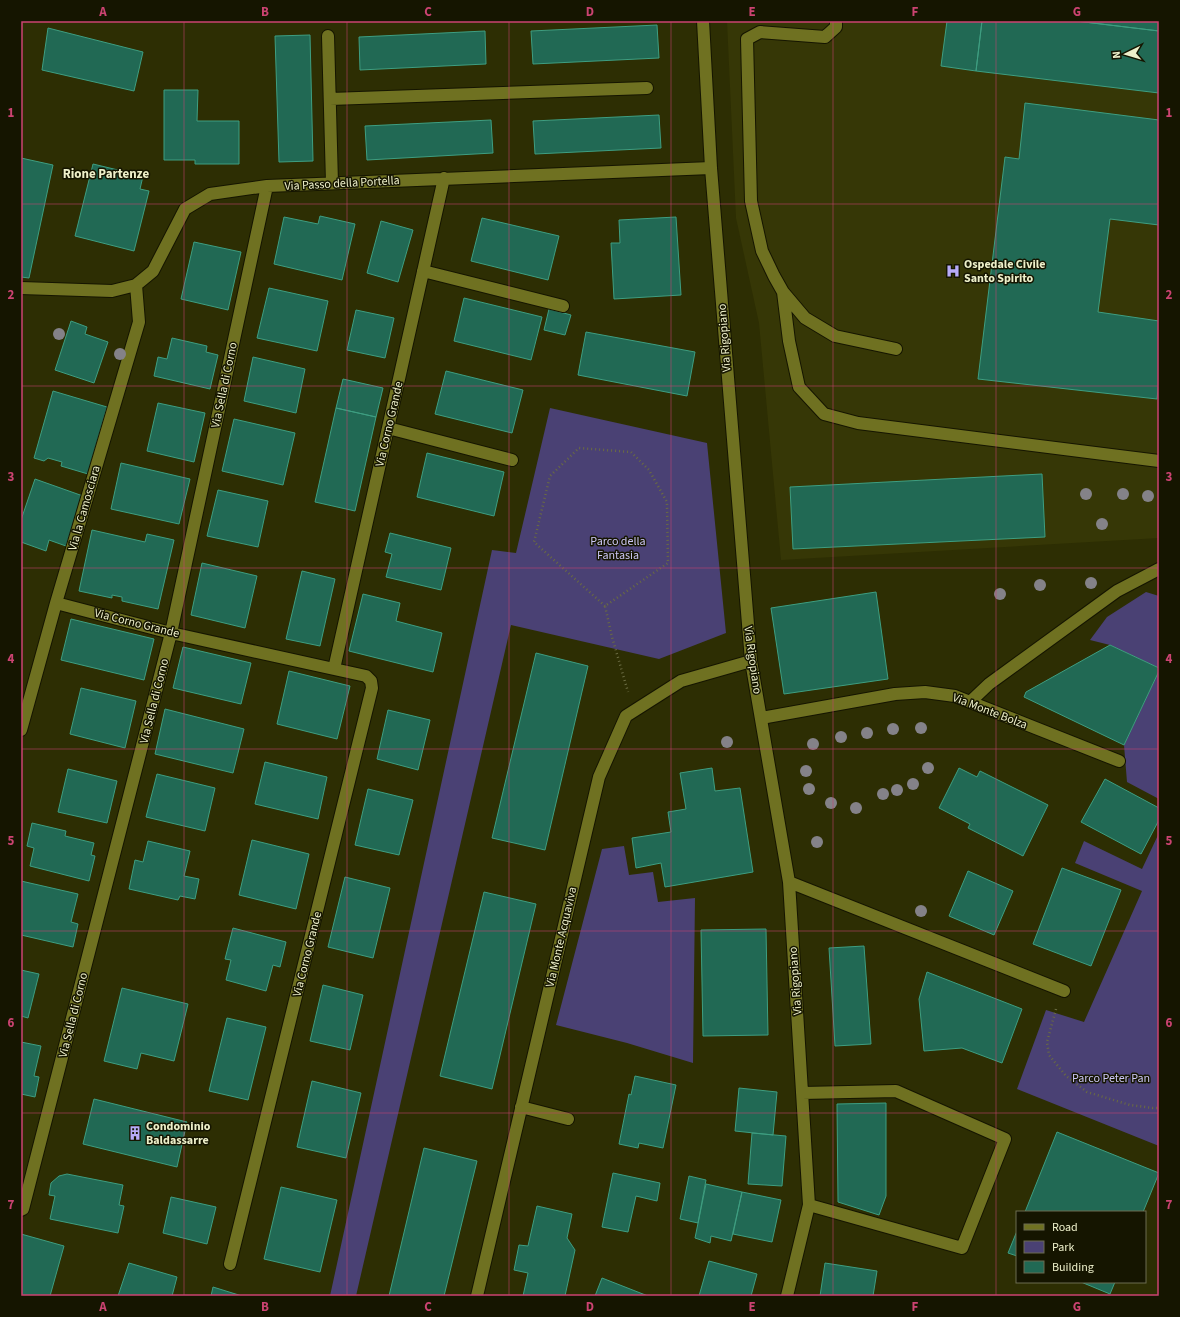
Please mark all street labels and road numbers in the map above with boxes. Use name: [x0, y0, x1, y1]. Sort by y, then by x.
street label: Via Passo della Portella: [284, 172, 400, 195]
street label: Via Rigopiano: [714, 303, 735, 373]
street label: Via Sella di Corno: [207, 341, 242, 429]
street label: Via Corno Grande: [371, 380, 408, 468]
street label: Via la Camosciara: [64, 464, 105, 553]
street label: Via Corno Grande: [93, 605, 181, 642]
street label: Via Rigopiano: [739, 625, 766, 695]
street label: Via Sella di Corno: [136, 657, 173, 745]
street label: Via Monte Bolza: [950, 689, 1030, 734]
street label: Via Monte Acquaviva: [542, 885, 581, 989]
street label: Via Corno Grande: [289, 910, 326, 998]
street label: Via Rigopiano: [785, 946, 806, 1016]
street label: Via Sella di Corno: [55, 971, 92, 1059]

